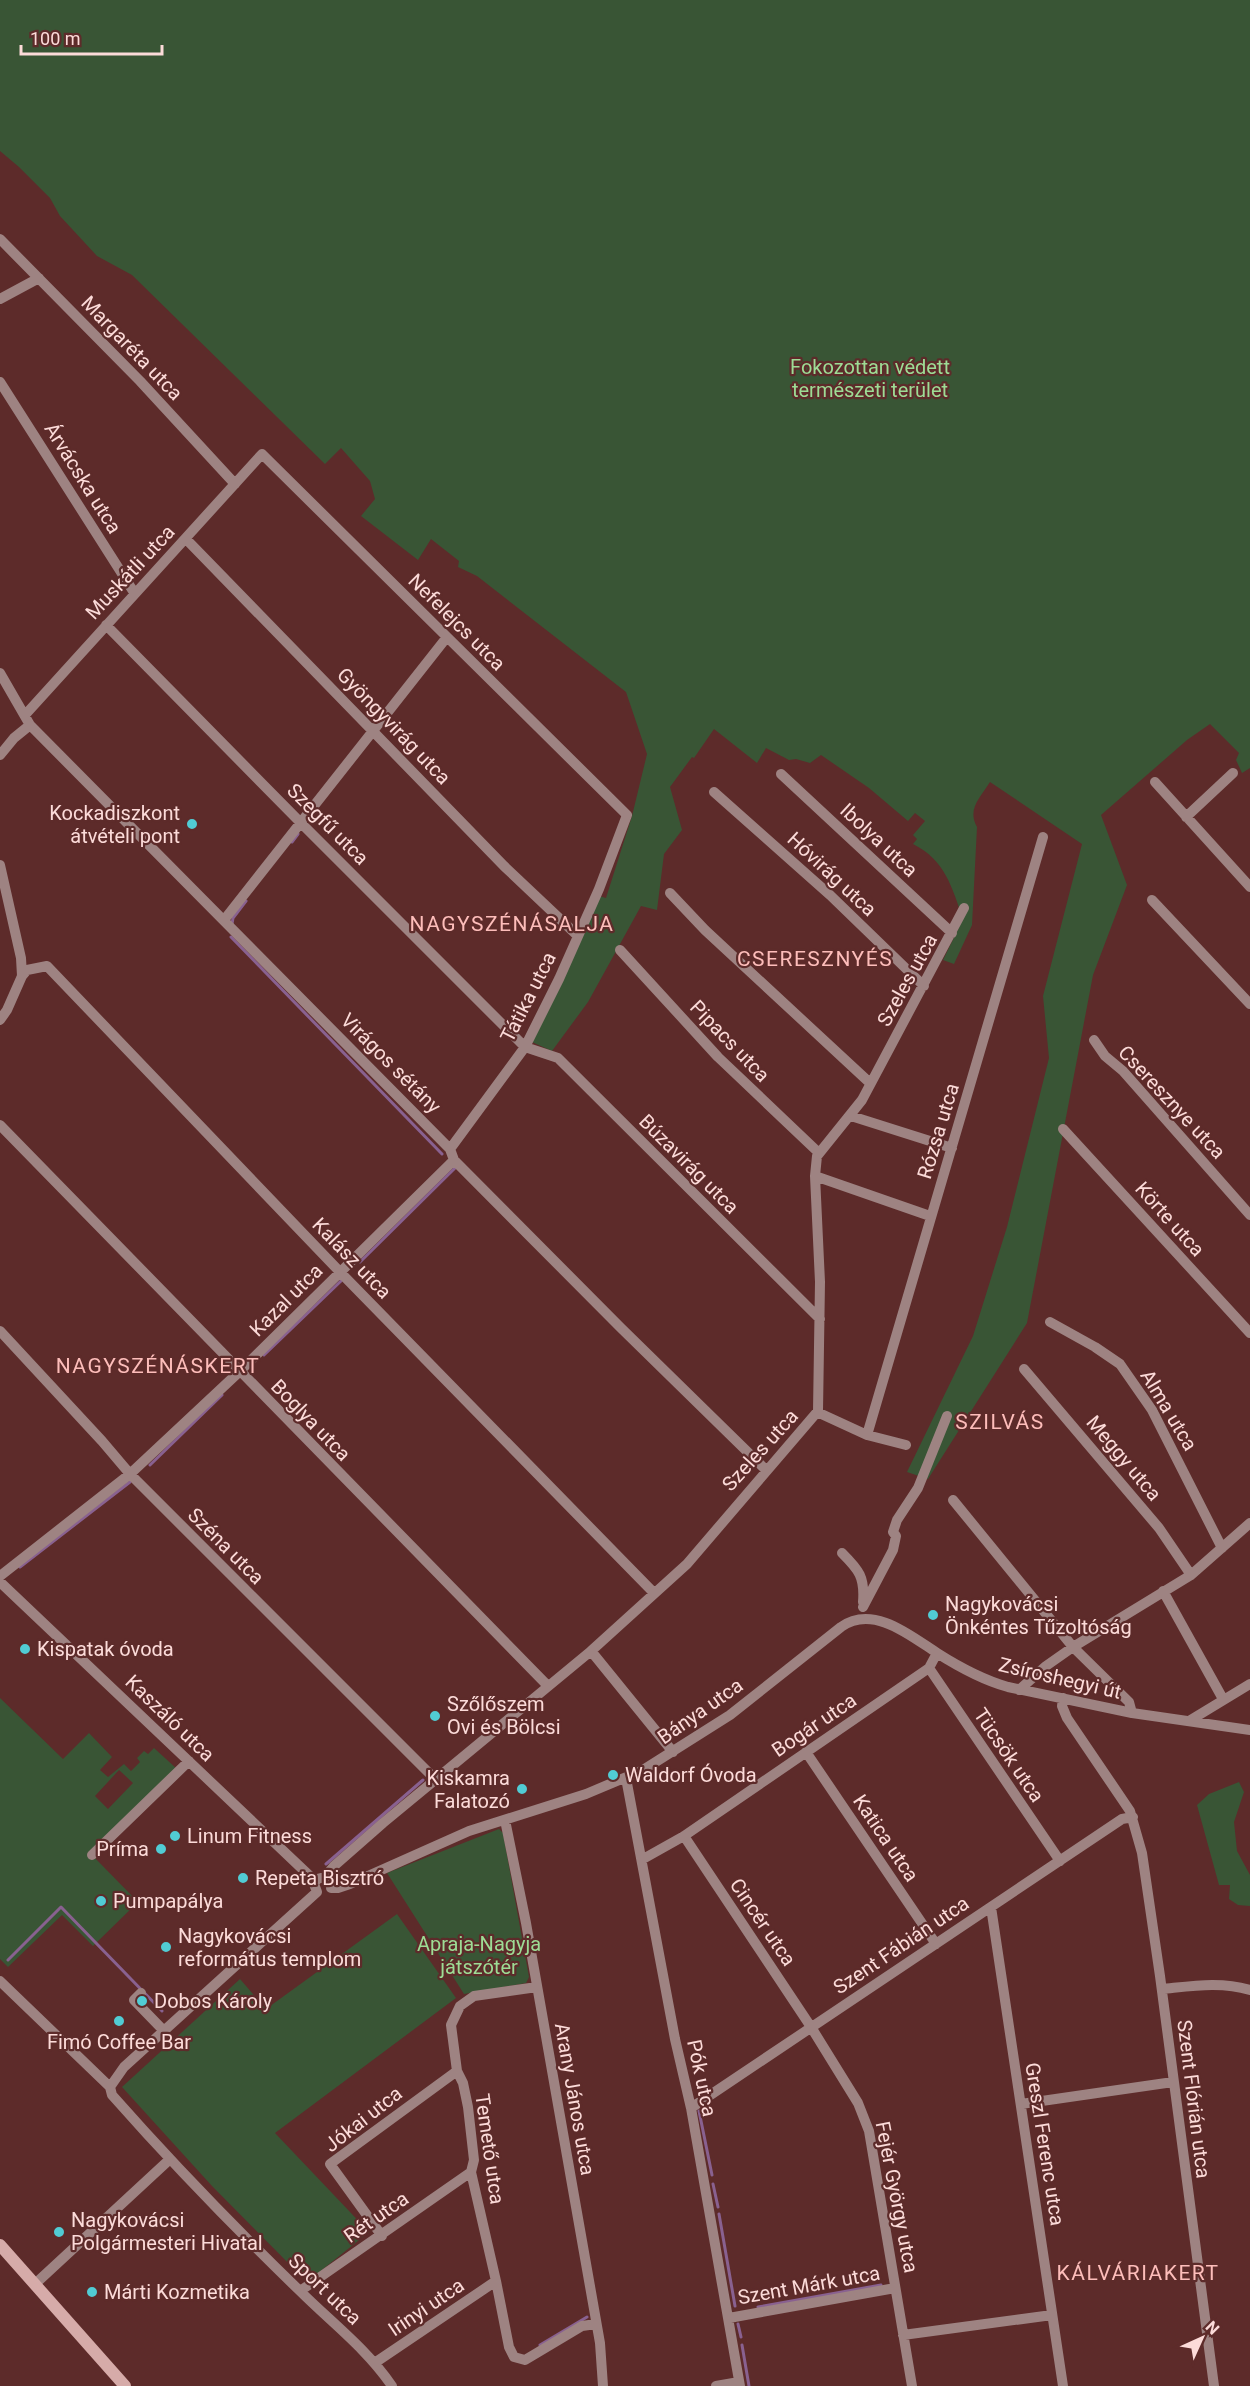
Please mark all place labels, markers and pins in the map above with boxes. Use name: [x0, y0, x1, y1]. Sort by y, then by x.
place label: Kockadiszkont átvételi pont: [49, 801, 180, 848]
marker: Kockadiszkont átvételi pont: [185, 817, 199, 831]
place label: Nagykovácsi Önkéntes Tűzoltóság: [945, 1592, 1132, 1639]
marker: Nagykovácsi Önkéntes Tűzoltóság: [926, 1608, 940, 1622]
place label: Kispatak óvoda: [37, 1637, 174, 1661]
marker: Kispatak óvoda: [18, 1642, 32, 1656]
place label: Szőlőszem Ovi és Bölcsi: [447, 1692, 561, 1739]
marker: Szőlőszem Ovi és Bölcsi: [428, 1709, 442, 1723]
place label: Waldorf Óvoda: [625, 1763, 757, 1787]
place label: Kiskamra Falatozó: [426, 1766, 510, 1813]
marker: Waldorf Óvoda: [606, 1768, 620, 1782]
marker: Kiskamra Falatozó: [515, 1782, 529, 1796]
place label: Linum Fitness: [187, 1824, 312, 1848]
marker: Linum Fitness: [168, 1829, 182, 1843]
place label: Príma: [96, 1837, 149, 1861]
marker: Príma: [154, 1842, 168, 1856]
place label: Repeta Bisztró: [255, 1866, 384, 1890]
marker: Repeta Bisztró: [236, 1871, 250, 1885]
place label: Pumpapálya: [113, 1889, 223, 1913]
marker: Pumpapálya: [94, 1894, 108, 1908]
place label: Nagykovácsi református templom: [178, 1924, 361, 1971]
marker: Nagykovácsi református templom: [159, 1940, 173, 1954]
place label: Dobos Károly: [154, 1989, 273, 2013]
marker: Dobos Károly: [135, 1994, 149, 2008]
marker: Fimó Coffee Bar: [112, 2014, 126, 2028]
place label: Fimó Coffee Bar: [47, 2030, 191, 2054]
place label: Nagykovácsi Polgármesteri Hivatal: [71, 2208, 263, 2255]
marker: Nagykovácsi Polgármesteri Hivatal: [52, 2225, 66, 2239]
place label: Márti Kozmetika: [104, 2280, 250, 2304]
marker: Márti Kozmetika: [85, 2285, 99, 2299]

